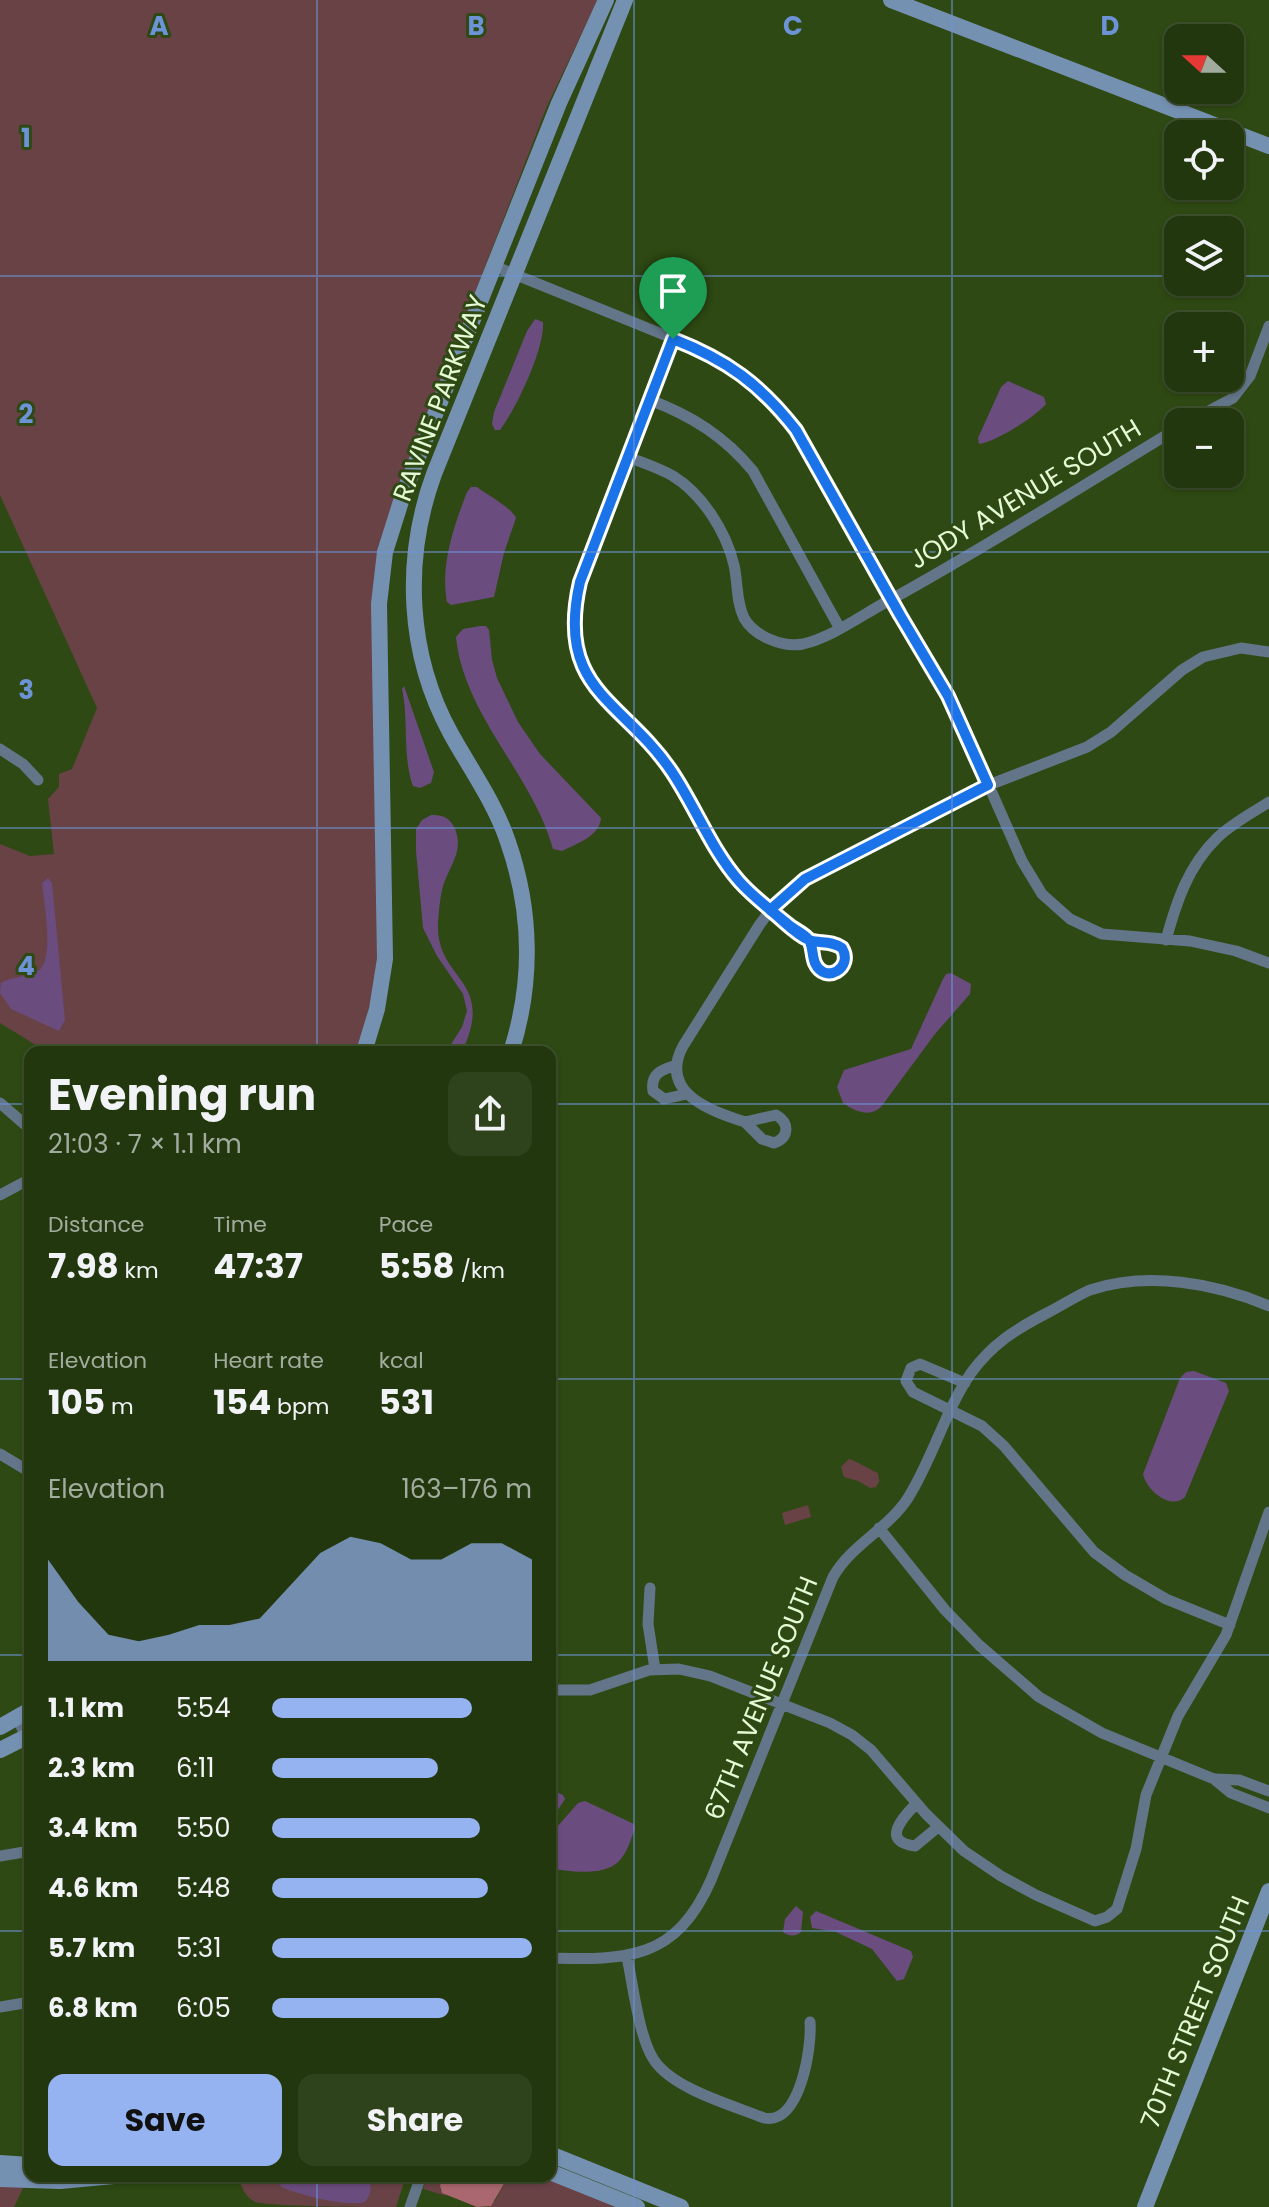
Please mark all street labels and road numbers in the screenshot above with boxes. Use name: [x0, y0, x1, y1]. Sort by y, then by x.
street label: RAVINE PARKWAY: [384, 290, 496, 506]
street label: JODY AVENUE SOUTH: [902, 410, 1148, 578]
street label: 67TH AVENUE SOUTH: [696, 1571, 826, 1825]
street label: 70TH STREET SOUTH: [1132, 1890, 1258, 2134]

